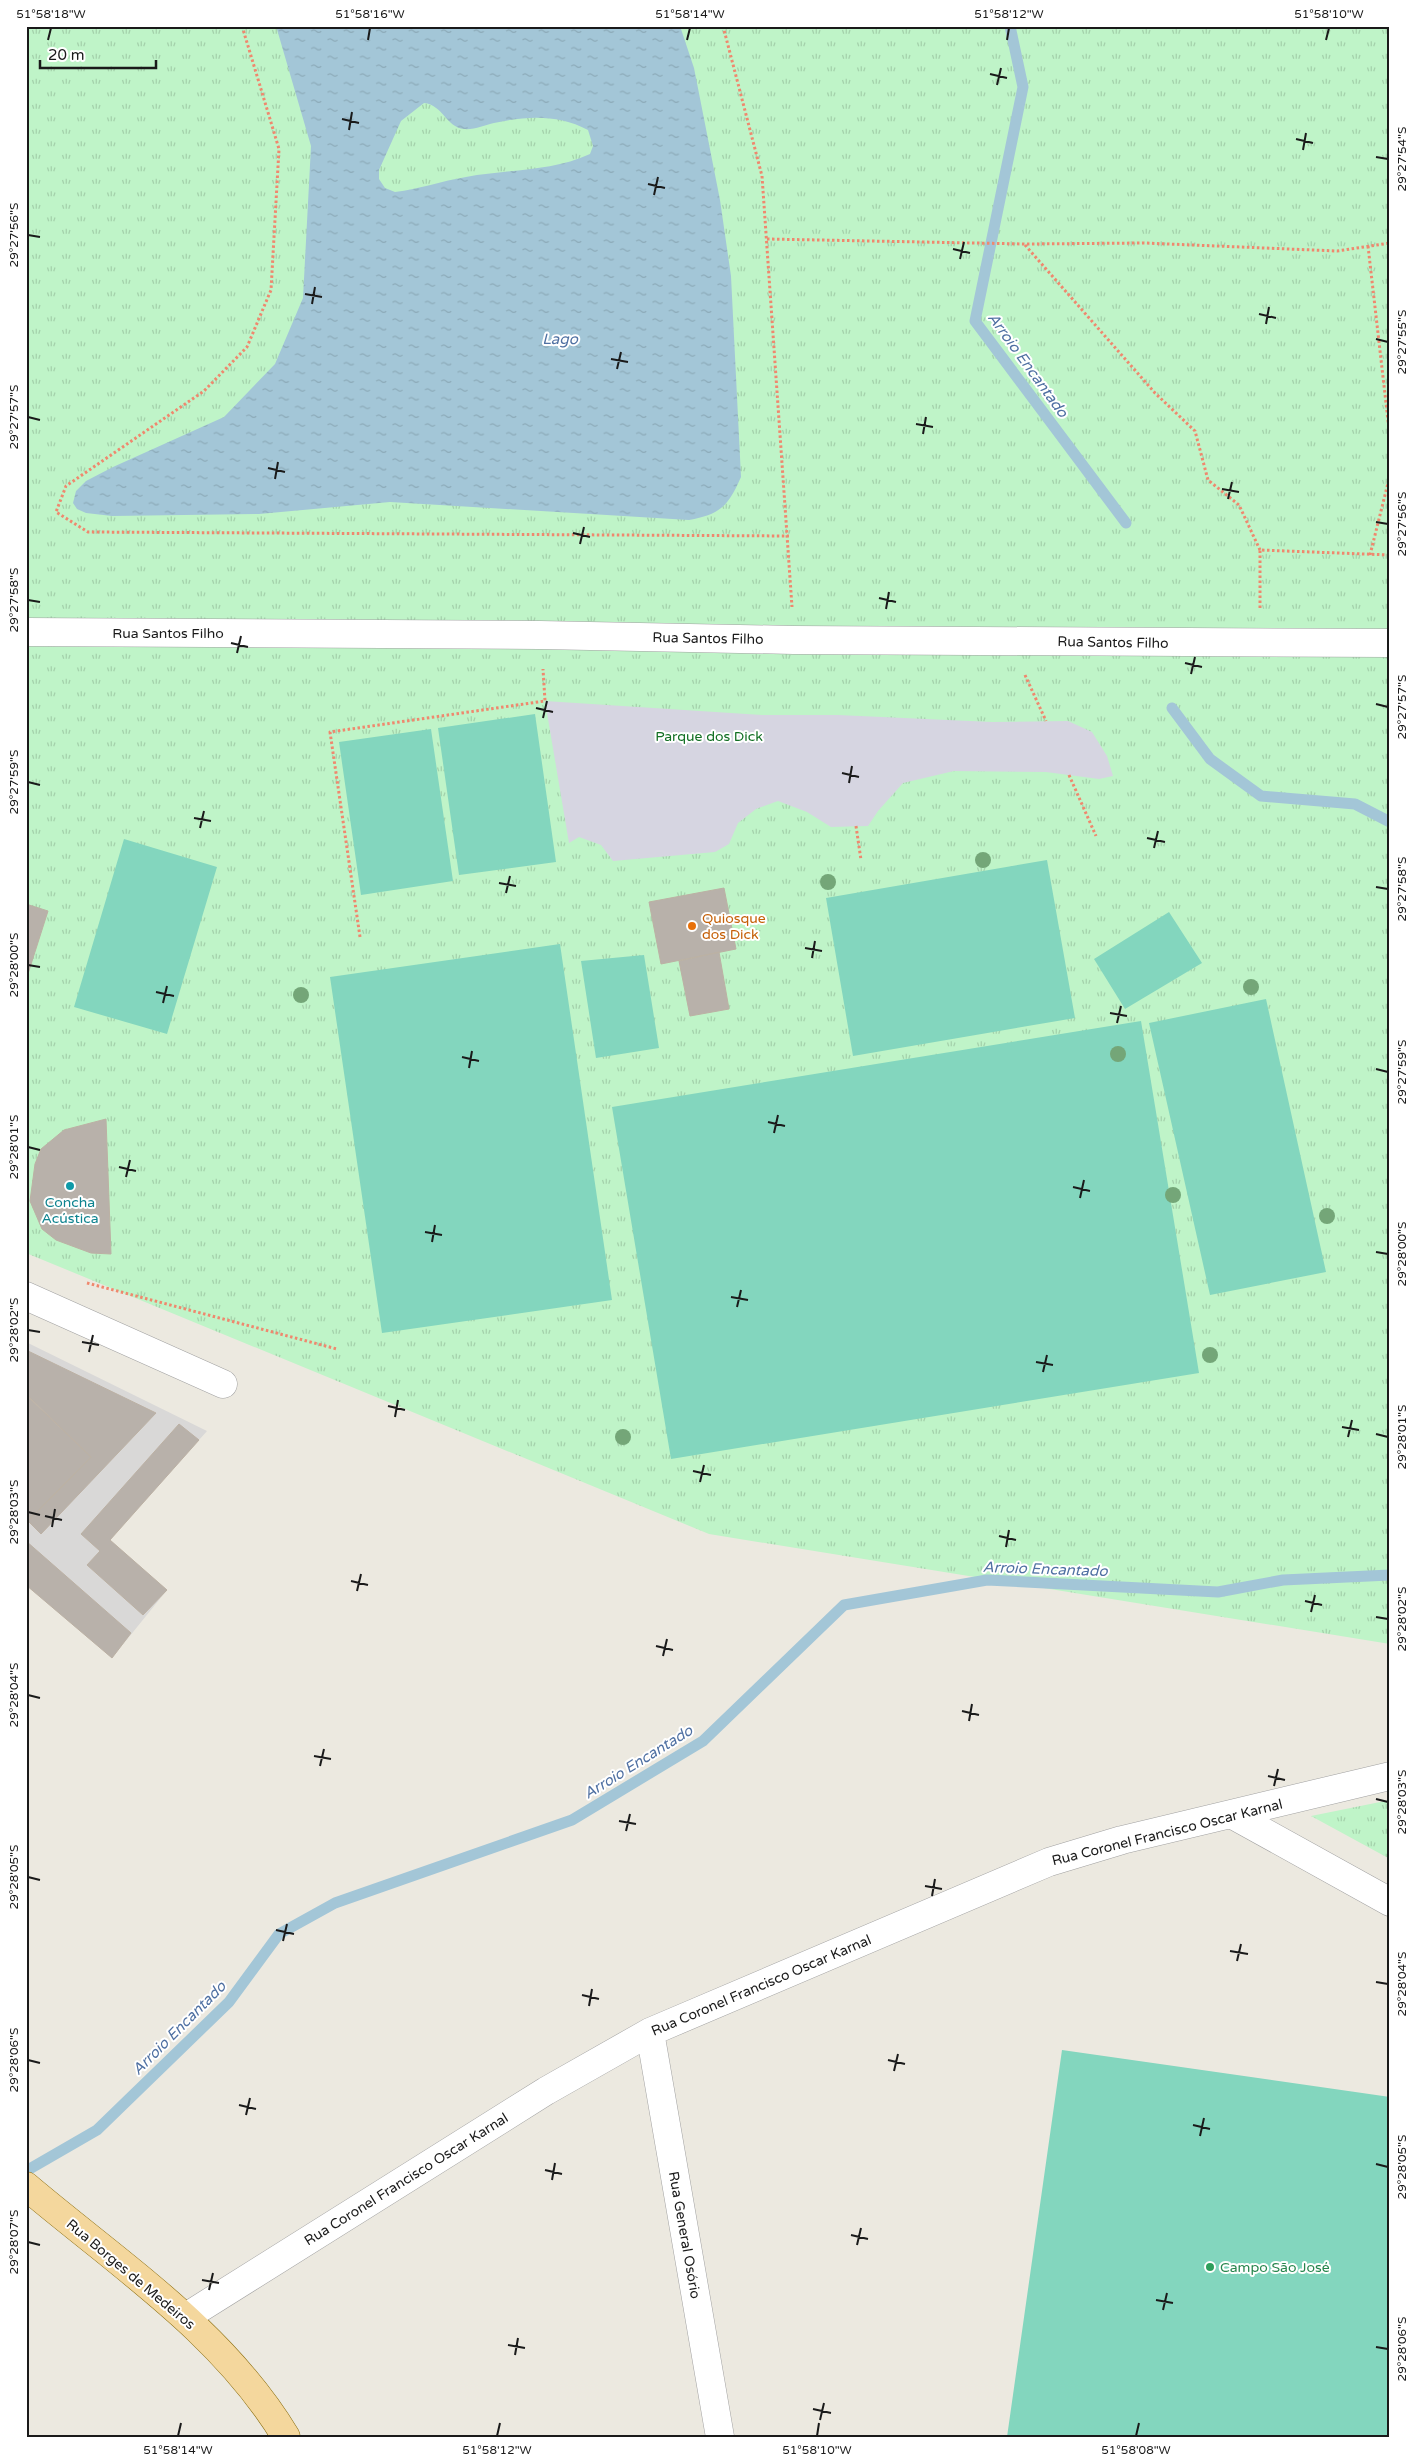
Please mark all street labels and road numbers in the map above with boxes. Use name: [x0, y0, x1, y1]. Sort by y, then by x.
street label: Rua Santos Filho: [112, 625, 224, 642]
street label: Rua Santos Filho: [652, 629, 764, 648]
street label: Rua Santos Filho: [1057, 633, 1169, 652]
street label: Rua Coronel Francisco Oscar Karnal: [1050, 1796, 1284, 1869]
street label: Rua Coronel Francisco Oscar Karnal: [649, 1931, 874, 2040]
street label: Rua Coronel Francisco Oscar Karnal: [301, 2109, 511, 2249]
street label: Rua General Osório: [665, 2170, 704, 2300]
street label: Rua Borges de Medeiros: [63, 2216, 199, 2333]

